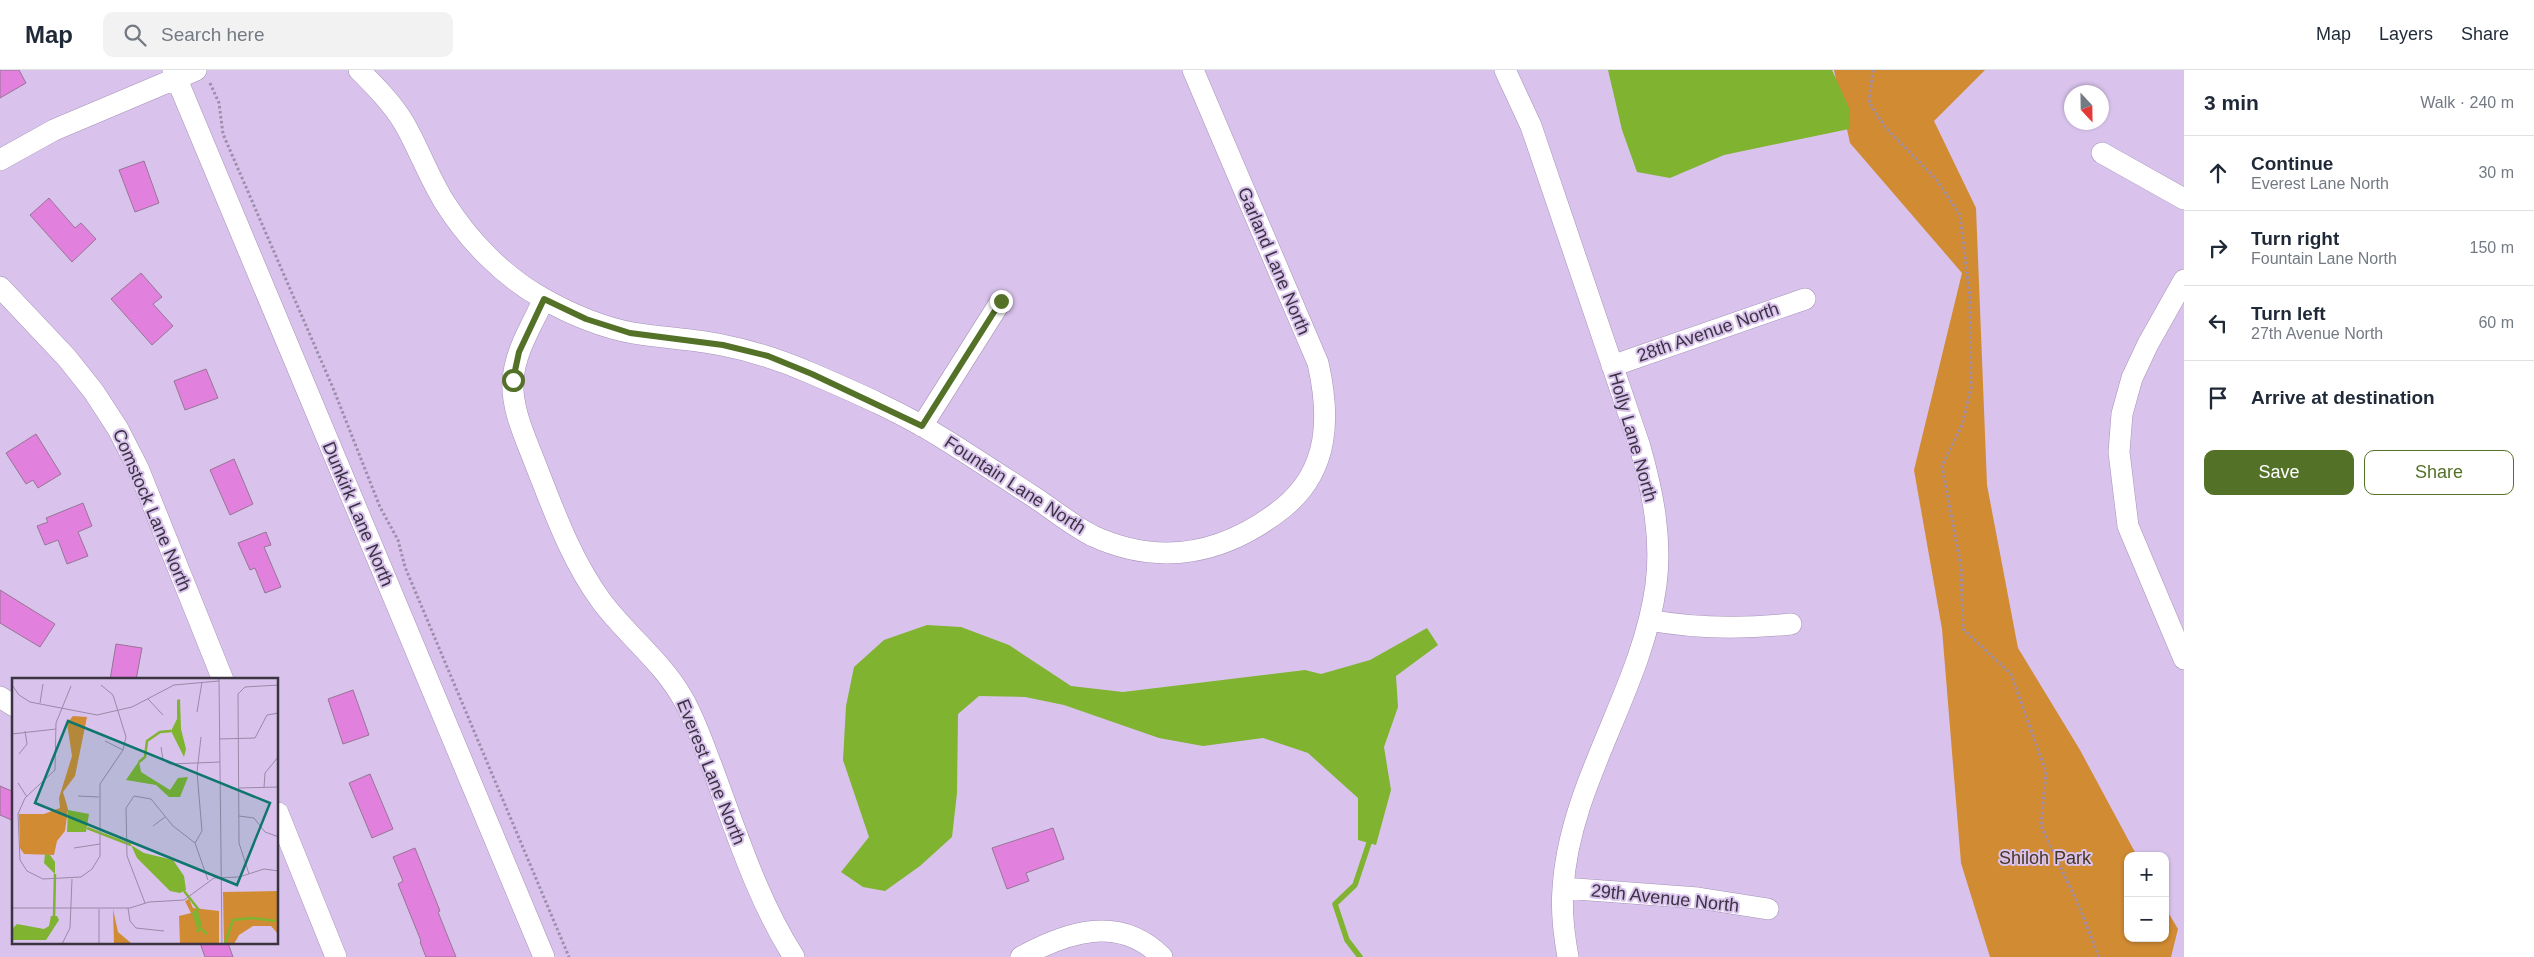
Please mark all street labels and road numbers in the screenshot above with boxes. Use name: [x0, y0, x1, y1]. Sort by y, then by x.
street label: Garland Lane North: [1234, 184, 1314, 338]
street label: 28th Avenue North: [1634, 298, 1782, 366]
street label: Holly Lane North: [1605, 370, 1661, 504]
street label: Comstock Lane North: [109, 426, 195, 594]
street label: Fountain Lane North: [941, 432, 1089, 538]
street label: Dunkirk Lane North: [318, 439, 398, 589]
street label: Everest Lane North: [673, 696, 749, 848]
street label: 29th Avenue North: [1590, 880, 1740, 916]

